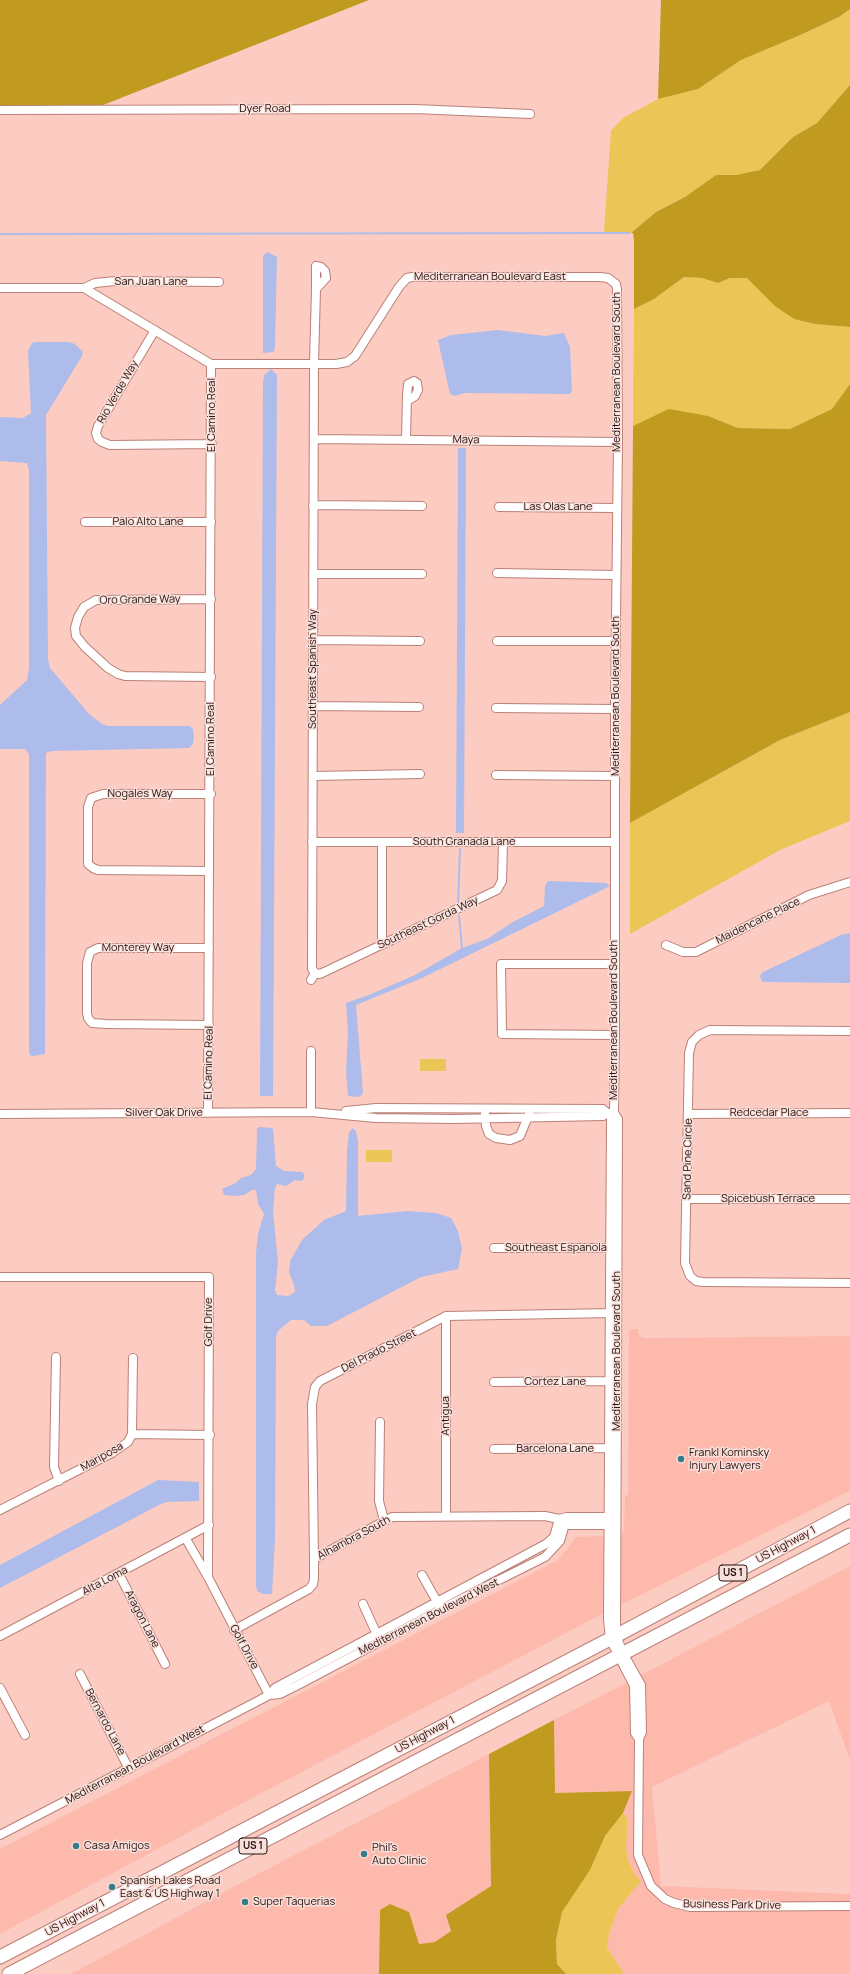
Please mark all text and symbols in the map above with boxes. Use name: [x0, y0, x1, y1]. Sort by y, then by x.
street label: Dyer Road: [239, 102, 291, 116]
street label: Mediterranean Boulevard East: [414, 270, 566, 284]
street label: San Juan Lane: [115, 275, 187, 289]
street label: Mediterranean Boulevard South: [610, 292, 624, 452]
street label: Rio Verde Way: [95, 358, 141, 426]
street label: El Camino Real: [205, 378, 219, 452]
street label: Maya: [453, 433, 479, 447]
street label: Las Olas Lane: [524, 500, 592, 514]
street label: Palo Alto Lane: [113, 515, 183, 529]
street label: Oro Grande Way: [99, 593, 181, 607]
street label: Southeast Spanish Way: [306, 609, 320, 729]
street label: Mediterranean Boulevard South: [609, 616, 623, 776]
street label: El Camino Real: [204, 702, 218, 776]
street label: Nogales Way: [107, 787, 173, 801]
street label: South Granada Lane: [413, 835, 515, 849]
street label: Southeast Gorda Way: [375, 894, 481, 952]
street label: Maidencane Place: [714, 895, 802, 947]
street label: Mediterranean Boulevard South: [607, 940, 621, 1100]
street label: Monterey Way: [102, 941, 174, 955]
street label: El Camino Real: [202, 1026, 216, 1100]
street label: Silver Oak Drive: [125, 1106, 203, 1120]
street label: Redcedar Place: [730, 1106, 808, 1120]
street label: Sand Pine Circle: [681, 1118, 695, 1200]
street label: Spicebush Terrace: [721, 1192, 815, 1206]
street label: Southeast Espanola: [505, 1241, 607, 1255]
street label: Mediterranean Boulevard South: [610, 1271, 624, 1431]
street label: Golf Drive: [202, 1298, 216, 1346]
street label: Del Prado Street: [339, 1326, 419, 1376]
street label: Cortez Lane: [524, 1375, 586, 1389]
street label: Antigua: [439, 1396, 453, 1436]
street label: Mariposa: [78, 1440, 126, 1474]
street label: Barcelona Lane: [516, 1442, 594, 1456]
place label: Frankl Kominsky Injury Lawyers: [689, 1446, 769, 1472]
marker: Frankl Kominsky Injury Lawyers: [676, 1454, 686, 1464]
street label: Alhambra South: [315, 1513, 393, 1563]
street label: US Highway 1: [754, 1524, 818, 1566]
street label: Alta Loma: [80, 1563, 130, 1599]
road number: US 1: [719, 1565, 747, 1581]
street label: Mediterranean Boulevard West: [357, 1576, 501, 1658]
street label: Aragon Lane: [122, 1588, 162, 1650]
street label: Golf Drive: [227, 1622, 261, 1672]
street label: Bernardo Lane: [82, 1686, 128, 1758]
street label: US Highway 1: [393, 1714, 457, 1756]
street label: Mediterranean Boulevard West: [63, 1723, 207, 1807]
road number: US 1: [239, 1838, 267, 1854]
place label: Casa Amigos: [84, 1839, 150, 1853]
marker: Casa Amigos: [71, 1841, 81, 1851]
place label: Phil's Auto Clinic: [372, 1841, 427, 1867]
marker: Phil's Auto Clinic: [359, 1849, 369, 1859]
place label: Spanish Lakes Road East & US Highway 1: [120, 1874, 221, 1900]
marker: Spanish Lakes Road East & US Highway 1: [107, 1882, 117, 1892]
place label: Super Taquerias: [253, 1895, 335, 1909]
street label: US Highway 1: [43, 1897, 107, 1939]
marker: Super Taquerias: [240, 1897, 250, 1907]
street label: Business Park Drive: [683, 1898, 781, 1912]

